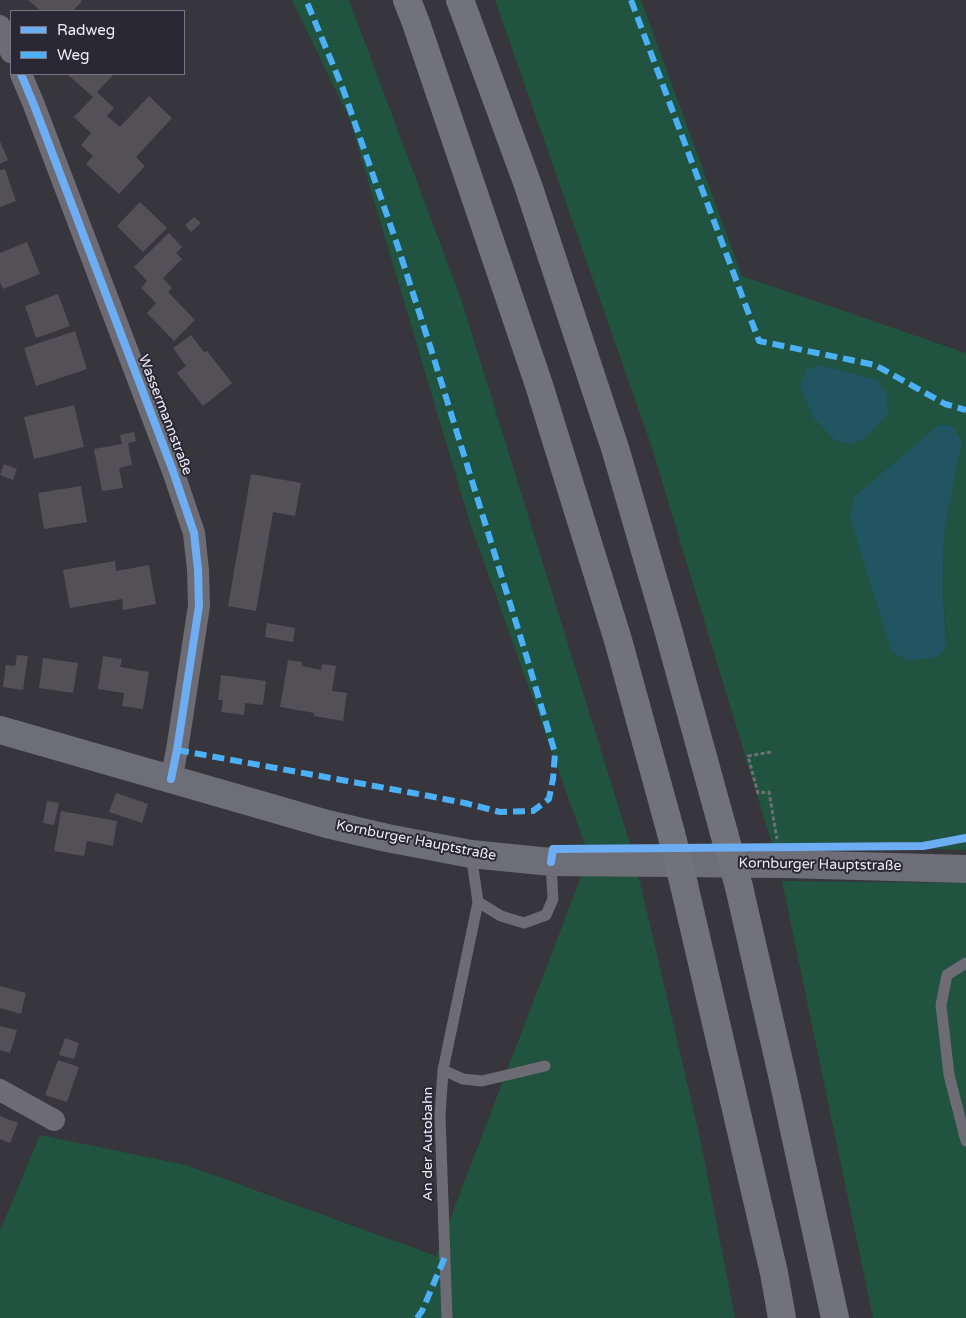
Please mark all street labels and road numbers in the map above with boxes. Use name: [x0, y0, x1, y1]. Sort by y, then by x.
street label: Wassermannstraße: [134, 352, 196, 478]
street label: Kornburger Hauptstraße: [335, 817, 497, 865]
street label: Kornburger Hauptstraße: [738, 855, 902, 875]
street label: An der Autobahn: [420, 1087, 436, 1201]

